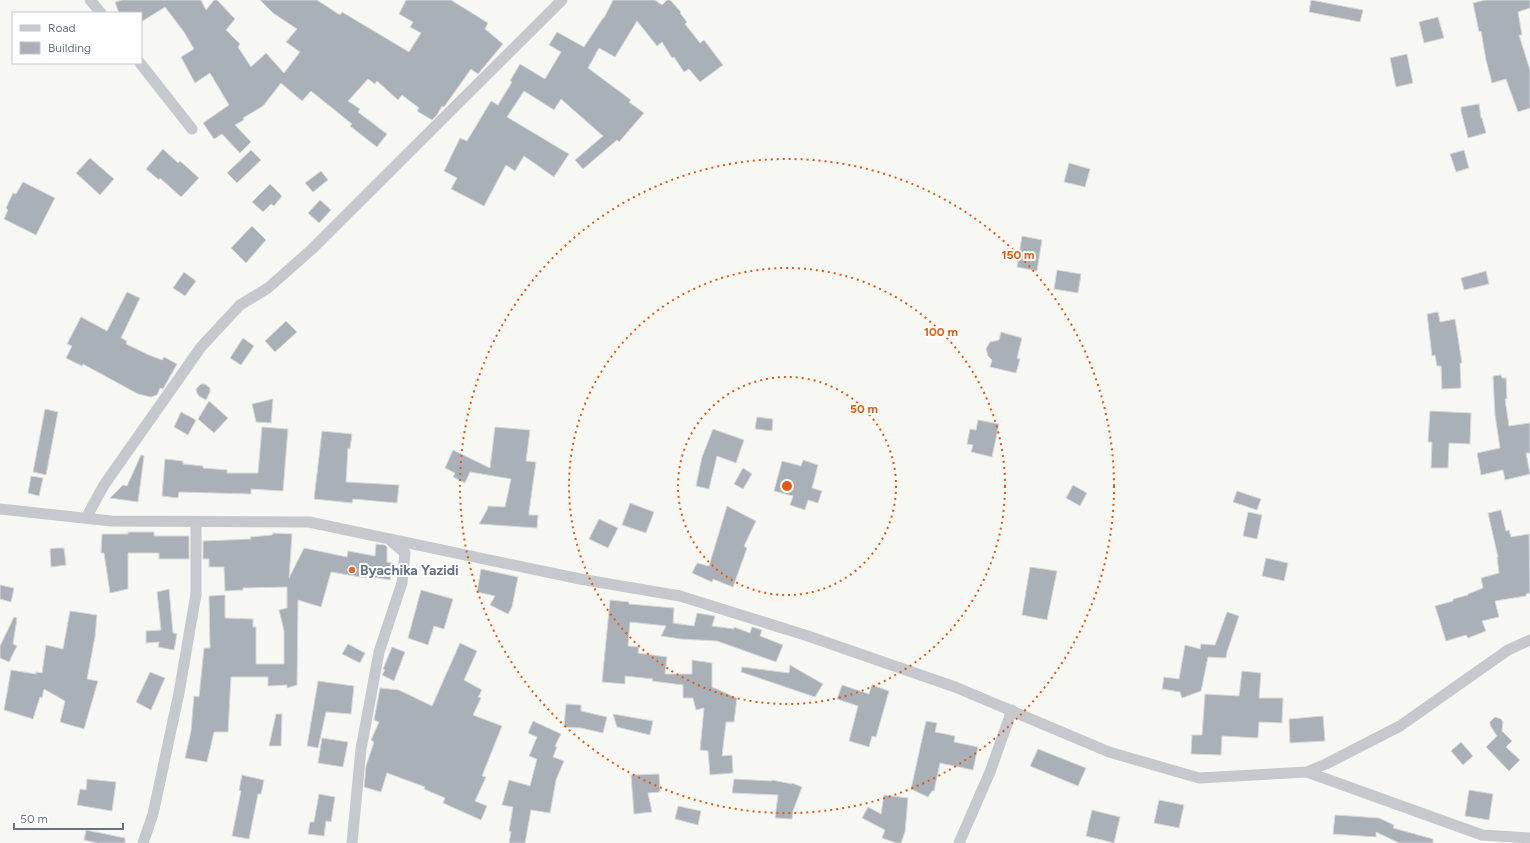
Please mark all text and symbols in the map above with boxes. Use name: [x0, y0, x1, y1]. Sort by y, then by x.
legend: [12, 12, 142, 64]
text: Road: [48, 21, 76, 35]
text: Building: [48, 41, 91, 55]
text: 150 m: [1001, 248, 1035, 262]
text: 100 m: [924, 325, 958, 339]
text: 50 m: [850, 402, 878, 416]
centre of rings: [780, 479, 794, 493]
place label: Byachika Yazidi: [360, 562, 459, 579]
marker: Byachika Yazidi: [347, 565, 357, 575]
scale bar: [14, 805, 123, 831]
text: 50 m: [20, 812, 48, 826]

